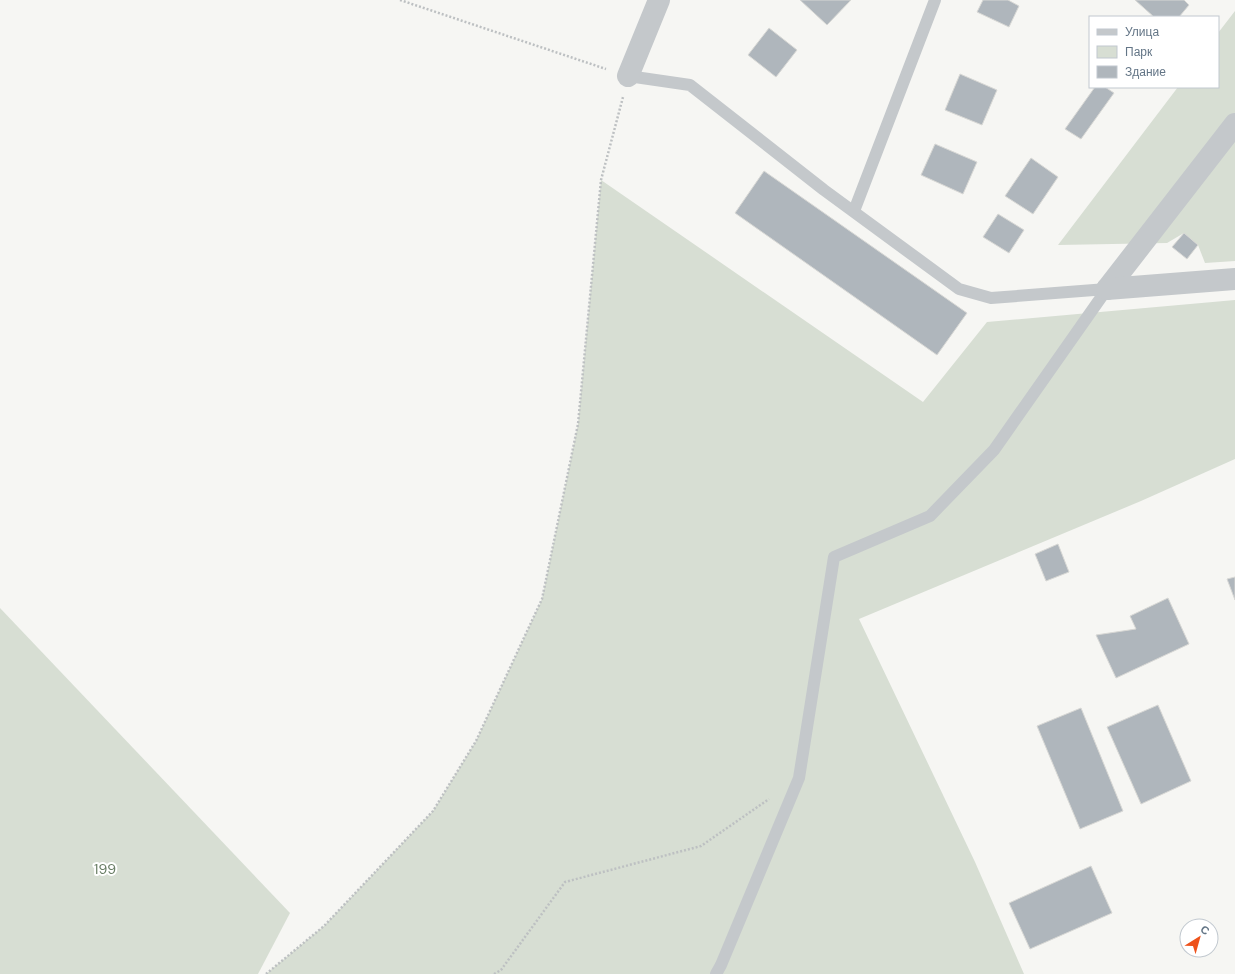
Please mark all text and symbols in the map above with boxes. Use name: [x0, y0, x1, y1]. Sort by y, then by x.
legend: [1089, 16, 1219, 88]
text: Улица: [1125, 24, 1159, 40]
text: Парк: [1125, 44, 1153, 60]
text: Здание: [1125, 64, 1166, 80]
park label: 199: [94, 860, 116, 878]
north arrow: [1179, 918, 1219, 958]
text: С: [1198, 922, 1212, 938]

